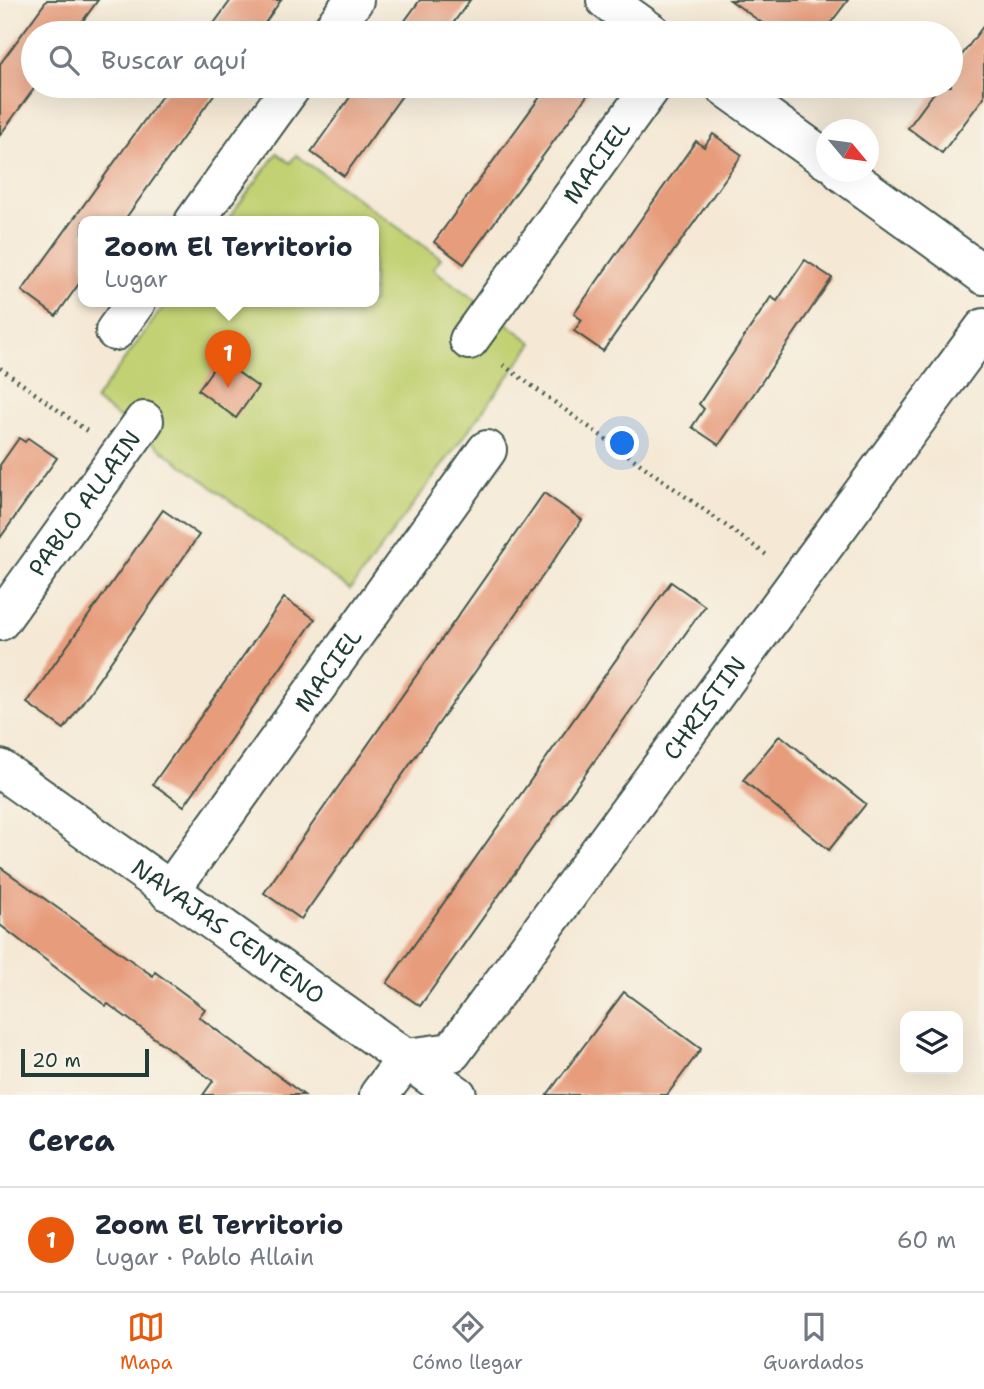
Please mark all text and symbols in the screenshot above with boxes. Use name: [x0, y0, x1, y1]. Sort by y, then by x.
search box: [21, 21, 963, 98]
icon: search: [45, 41, 83, 79]
text: Buscar aquí: [101, 42, 247, 77]
street label: MACIEL: [556, 114, 638, 211]
north arrow: [816, 119, 879, 182]
popup: [78, 216, 379, 307]
text: Zoom El Territorio: [104, 229, 353, 264]
text: Lugar: [104, 264, 168, 294]
pin: 1: [205, 330, 251, 388]
street label: PABLO ALLAIN: [21, 424, 148, 583]
your location: [605, 426, 639, 460]
street label: MACIEL: [287, 622, 369, 719]
street label: CHRISTIN: [656, 650, 753, 766]
street label: NAVAJAS CENTENO: [125, 852, 331, 1011]
map controls: [900, 1011, 963, 1074]
button: layers: [900, 1011, 963, 1074]
scale bar: [21, 1046, 149, 1078]
text: 20 m: [32, 1048, 81, 1073]
text: Cerca: [28, 1120, 115, 1161]
text: Zoom El Territorio: [95, 1207, 343, 1242]
text: 1: [46, 1225, 56, 1255]
text: 60 m: [897, 1225, 956, 1255]
text: Lugar · Pablo Allain: [95, 1242, 314, 1272]
tab: Mapa: [120, 1308, 172, 1375]
tab: Cómo llegar: [412, 1308, 523, 1375]
tab: Guardados: [763, 1308, 864, 1375]

